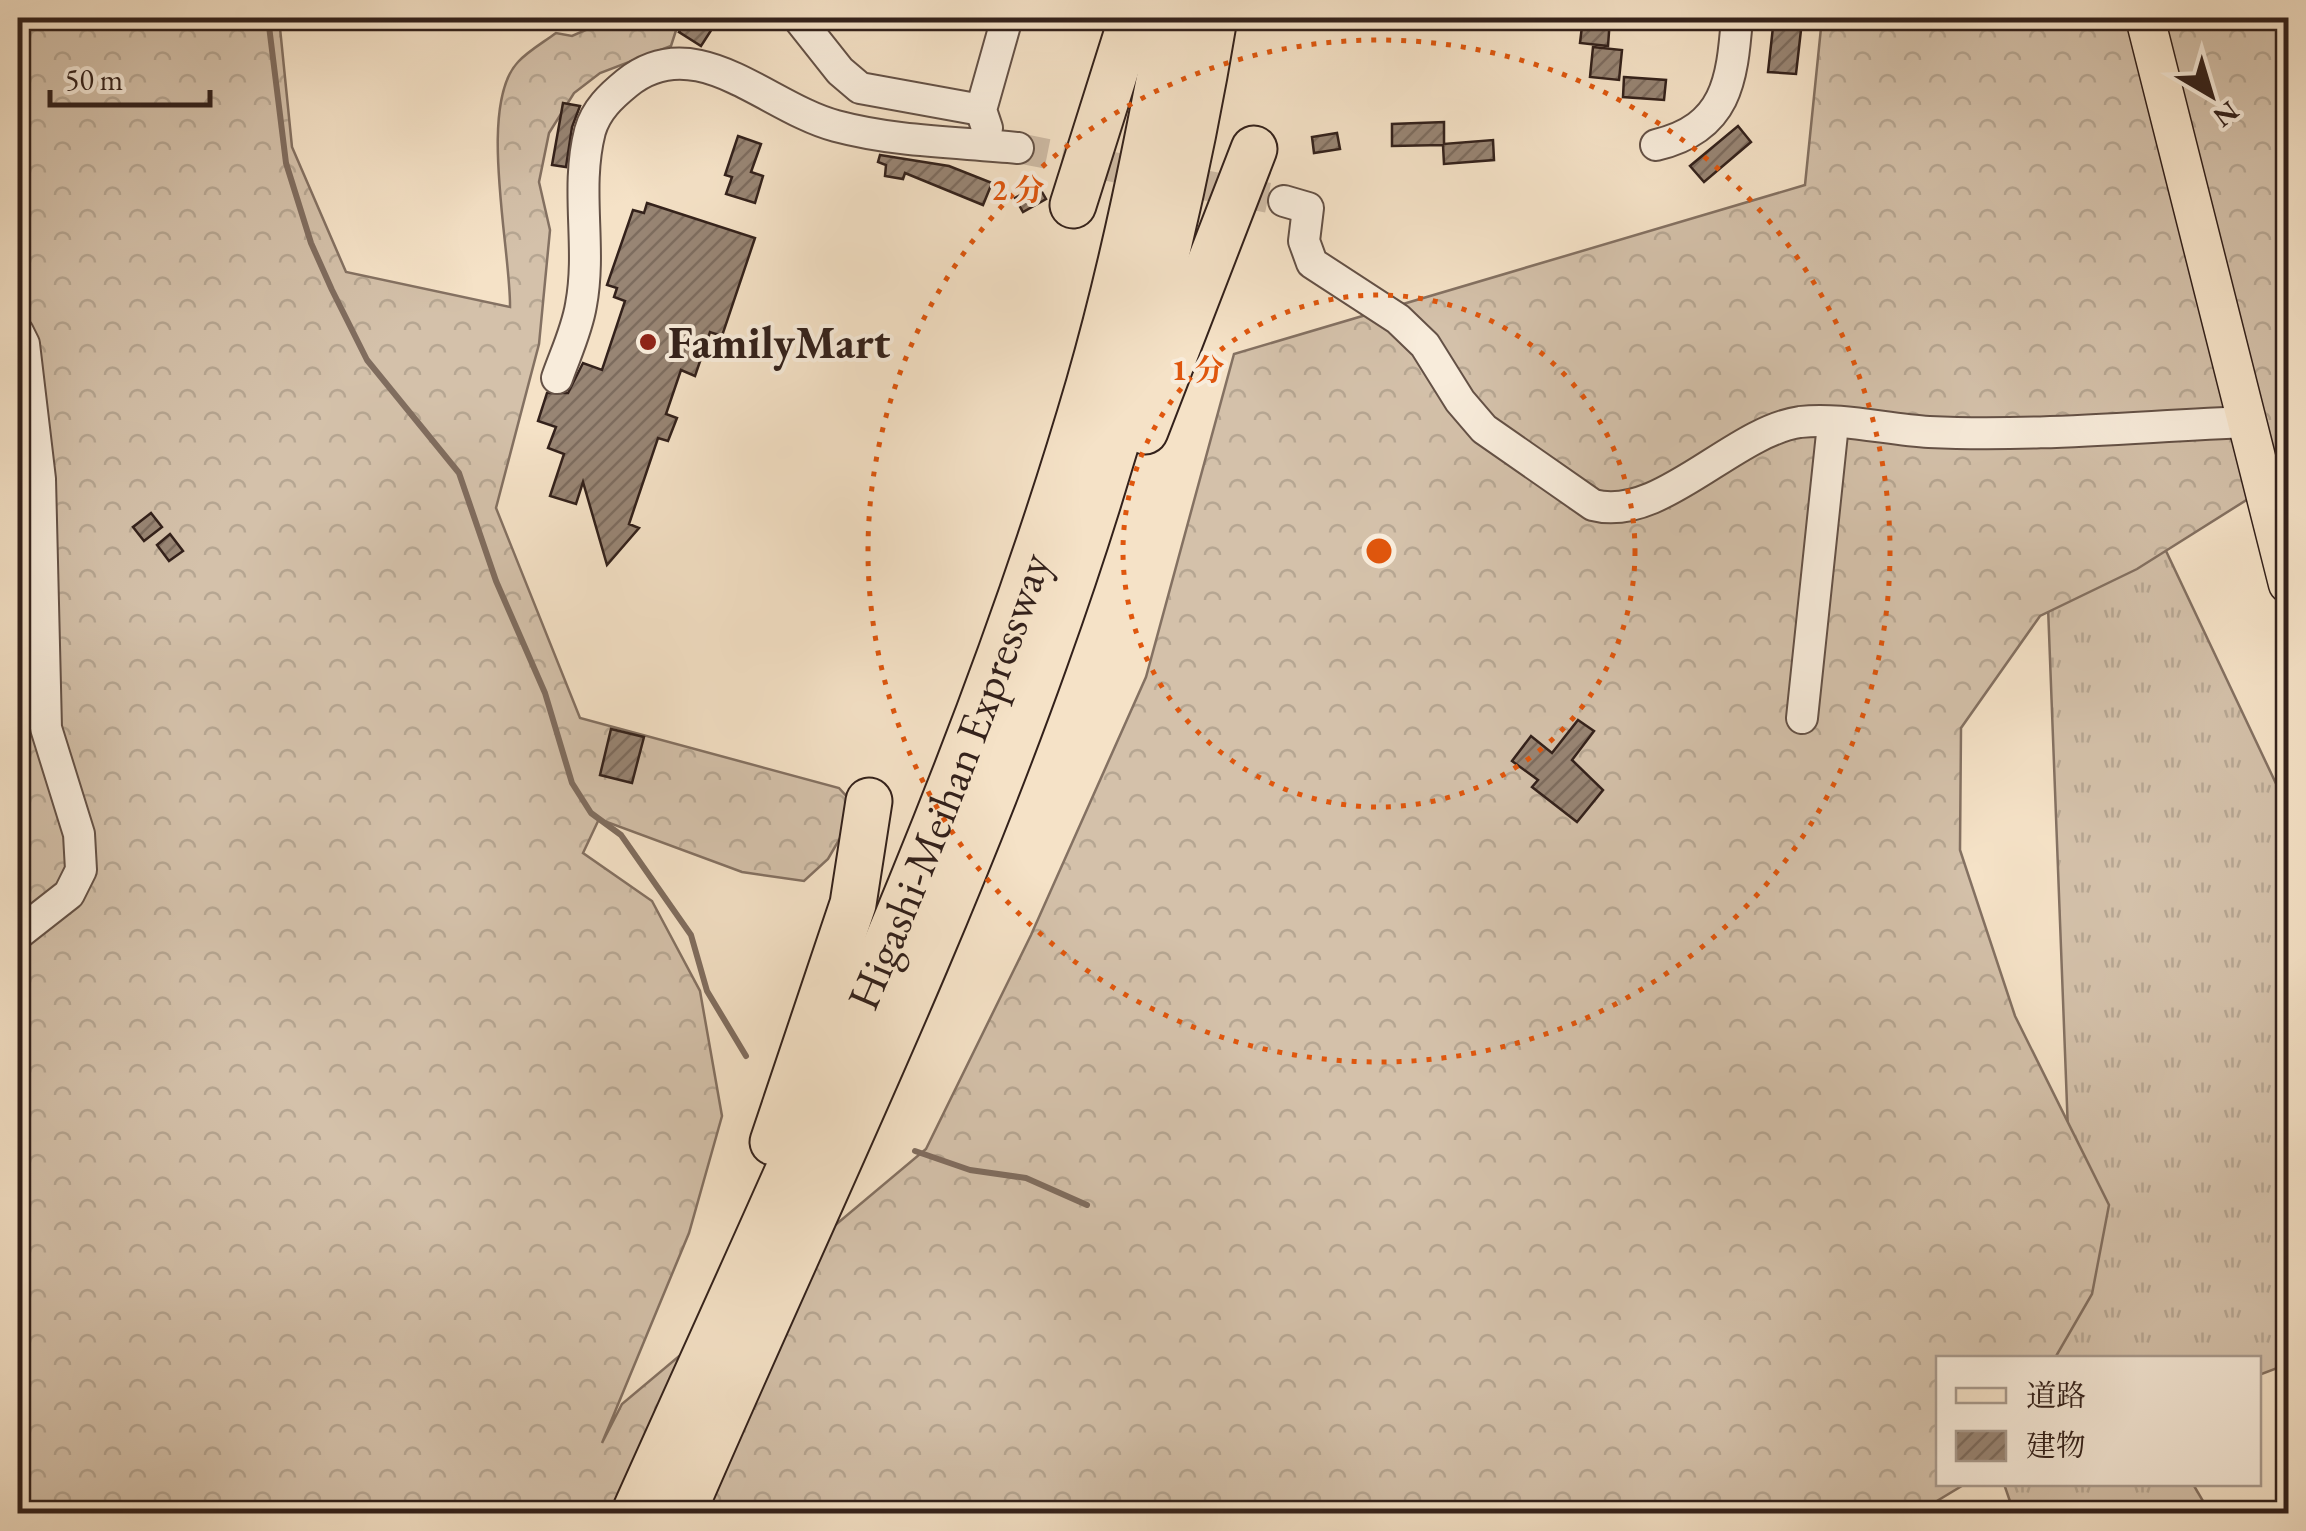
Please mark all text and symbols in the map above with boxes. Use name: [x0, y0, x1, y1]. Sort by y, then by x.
scale bar: [50, 45, 210, 107]
north arrow: [2161, 45, 2261, 145]
text: 50 m: [65, 60, 123, 99]
text: N: [2206, 94, 2246, 136]
text: 2 分: [992, 170, 1044, 209]
place label: FamilyMart: [668, 313, 891, 371]
marker: FamilyMart: [637, 331, 659, 353]
text: 1 分: [1172, 350, 1224, 389]
centre of rings: [1361, 533, 1397, 569]
street label: Higashi-Meihan Expressway: [833, 545, 1063, 1018]
legend: [1936, 1356, 2261, 1486]
text: 道路: [2026, 1376, 2086, 1415]
text: 建物: [2026, 1426, 2086, 1465]

